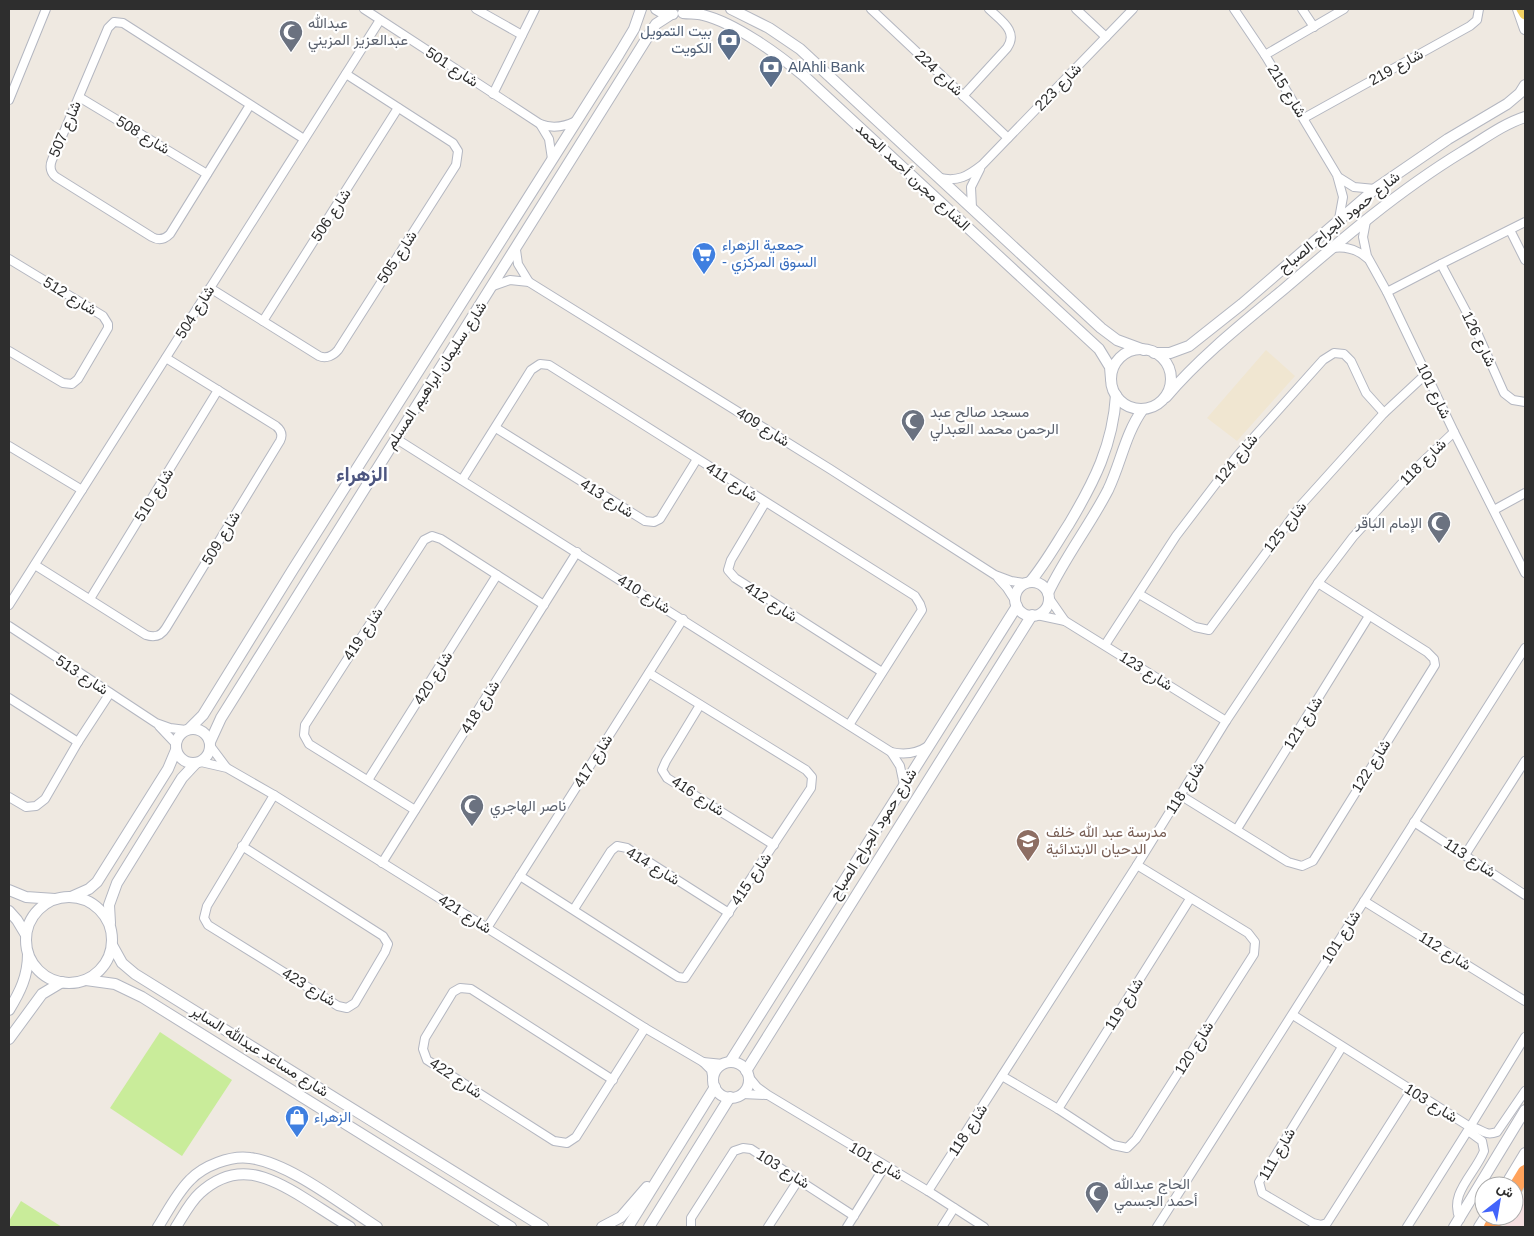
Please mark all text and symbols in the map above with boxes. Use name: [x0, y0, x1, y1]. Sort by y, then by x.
place label: عبدالله عبدالعزيز المزيني: [308, 14, 408, 53]
mosque icon: عبدالله عبدالعزيز المزيني: [278, 19, 304, 53]
place label: بيت التمويل الكويت: [640, 22, 712, 57]
bank icon: بيت التمويل الكويت: [716, 27, 742, 61]
street label: شارع 501: [421, 43, 482, 92]
street label: شارع 219: [1366, 45, 1427, 91]
street label: شارع 224: [910, 46, 967, 101]
bank icon: AlAhli Bank: [758, 54, 784, 88]
place label: AlAhli Bank: [788, 58, 865, 75]
street label: شارع 223: [1031, 59, 1087, 116]
street label: شارع 215: [1262, 61, 1310, 122]
street label: شارع 507: [45, 98, 87, 161]
street label: شارع 508: [112, 112, 173, 160]
street label: الشارع مجرن أحمد الحمد: [851, 119, 974, 236]
street label: شارع حمود الجراح الصباح: [1275, 167, 1405, 278]
street label: شارع 506: [307, 185, 356, 246]
street label: شارع 505: [373, 227, 422, 288]
place label: جمعية الزهراء - السوق المركزي: [722, 236, 817, 275]
supermarket icon: جمعية الزهراء - السوق المركزي: [691, 241, 717, 275]
street label: شارع 512: [39, 273, 100, 321]
street label: شارع 504: [172, 282, 220, 343]
street label: شارع سليمان ابراهيم المسلم: [382, 298, 492, 453]
street label: شارع 126: [1456, 308, 1500, 371]
street label: شارع 101: [1411, 360, 1455, 423]
place label: مسجد صالح عبد الرحمن محمد العبدلي: [930, 403, 1059, 442]
street label: شارع 409: [732, 404, 793, 452]
mosque icon: مسجد صالح عبد الرحمن محمد العبدلي: [900, 408, 926, 442]
street label: شارع 124: [1210, 430, 1263, 489]
street label: شارع 118: [1396, 435, 1451, 490]
street label: شارع 411: [702, 459, 761, 507]
district label: الزهراء: [336, 463, 388, 487]
street label: شارع 510: [131, 465, 179, 526]
street label: شارع 413: [576, 475, 637, 523]
street label: شارع 125: [1260, 498, 1312, 557]
street label: شارع 509: [198, 508, 246, 569]
mosque icon: الإمام الباقر: [1426, 510, 1452, 544]
place label: الإمام الباقر: [1354, 514, 1422, 533]
street label: شارع 410: [613, 571, 674, 619]
street label: شارع 412: [740, 578, 801, 627]
street label: شارع 419: [339, 604, 388, 665]
street label: شارع 420: [410, 648, 458, 709]
street label: شارع 123: [1115, 648, 1176, 696]
street label: شارع 513: [51, 651, 112, 700]
street label: شارع 418: [457, 677, 505, 738]
street label: شارع 121: [1280, 693, 1328, 754]
street label: شارع 417: [570, 731, 618, 792]
street label: شارع 122: [1348, 736, 1396, 797]
street label: شارع 118: [1162, 758, 1210, 819]
street label: شارع حمود الجراح الصباح: [825, 765, 923, 904]
street label: شارع 416: [667, 772, 728, 821]
mosque icon: ناصر الهاجري: [459, 793, 485, 827]
place label: ناصر الهاجري: [490, 797, 566, 819]
place label: مدرسة عبد الله خلف الدحيان الابتدائية: [1046, 823, 1167, 858]
school or university icon: مدرسة عبد الله خلف الدحيان الابتدائية: [1015, 828, 1041, 862]
street label: شارع 113: [1440, 835, 1499, 883]
street label: شارع 414: [622, 843, 683, 891]
street label: شارع 415: [727, 849, 777, 910]
street label: شارع 421: [434, 891, 495, 939]
street label: شارع 101: [1318, 907, 1366, 968]
street label: شارع 112: [1414, 928, 1475, 976]
street label: شارع 423: [278, 964, 339, 1012]
street label: شارع 119: [1101, 974, 1149, 1035]
street label: شارع مساعد عبدالله الساير: [186, 1001, 332, 1102]
street label: شارع 120: [1171, 1018, 1219, 1079]
street label: شارع 422: [425, 1054, 486, 1104]
street label: شارع 103: [1400, 1080, 1461, 1128]
street label: شارع 118: [945, 1101, 993, 1160]
shop icon: الزهراء: [284, 1104, 310, 1138]
place label: الزهراء: [314, 1108, 351, 1126]
street label: شارع 111: [1255, 1125, 1301, 1184]
street label: شارع 101: [845, 1138, 906, 1186]
street label: شارع 103: [752, 1146, 813, 1194]
place label: الحاج عبدالله أحمد الجسمي: [1114, 1175, 1198, 1214]
north arrow: [1474, 1176, 1524, 1226]
text: ش: [1494, 1179, 1517, 1202]
mosque icon: الحاج عبدالله أحمد الجسمي: [1084, 1180, 1110, 1214]

